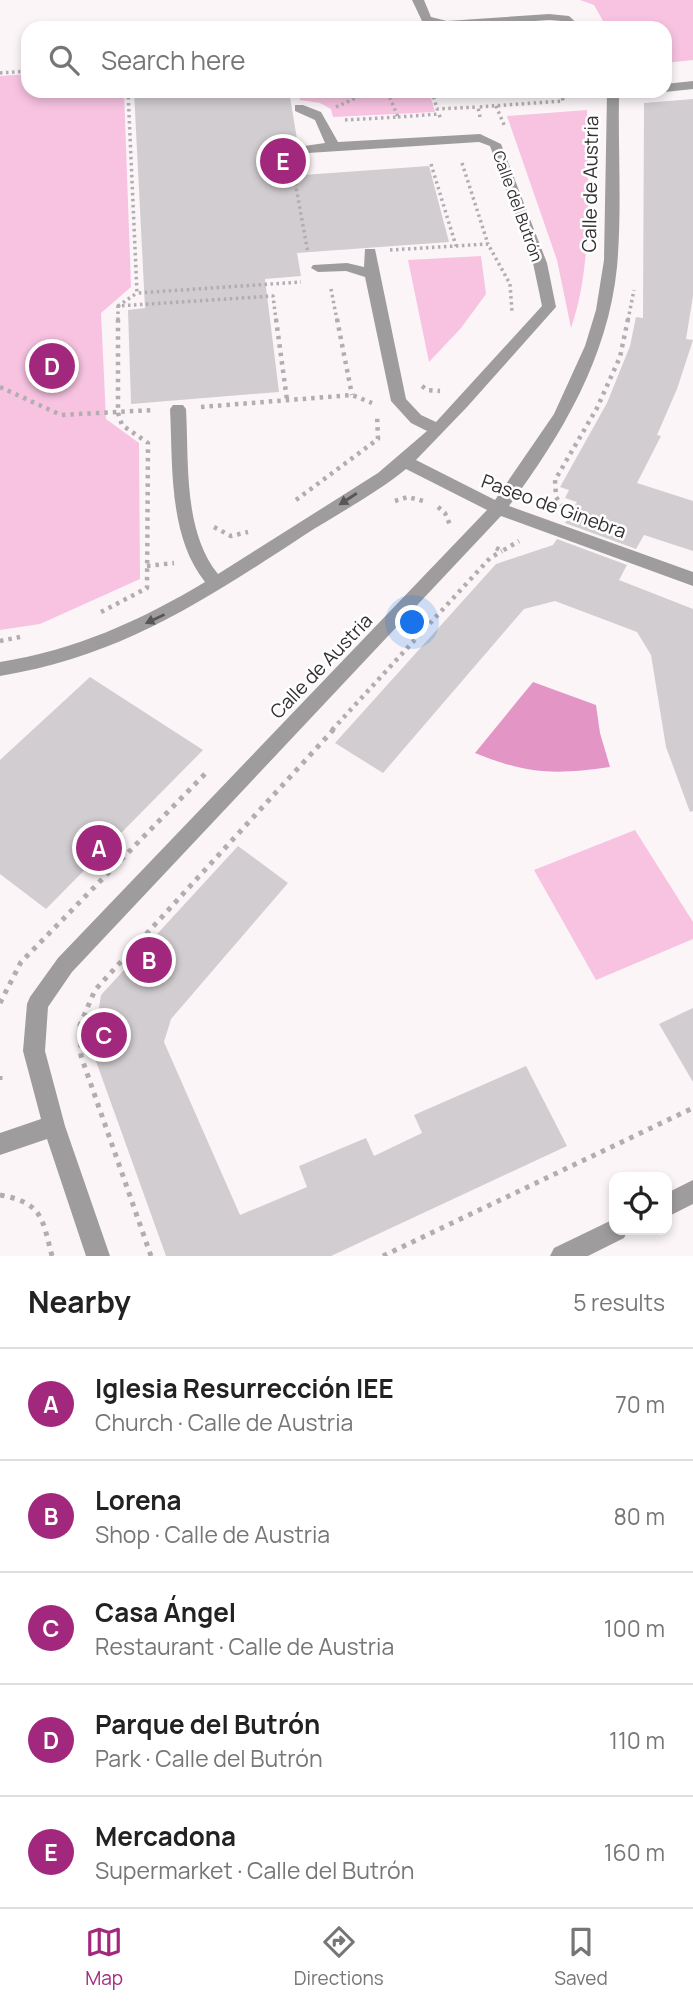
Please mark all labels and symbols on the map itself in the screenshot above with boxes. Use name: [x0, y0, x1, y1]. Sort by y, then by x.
street label: Calle de Austria: [576, 115, 604, 253]
pin: E: [260, 135, 306, 187]
street label: Calle del Butrón: [488, 148, 548, 264]
pin: D: [29, 340, 75, 392]
street label: Paseo de Ginebra: [478, 468, 630, 544]
one-way arrow: [339, 492, 357, 506]
your location: [395, 605, 429, 639]
street label: Calle de Austria: [264, 608, 378, 724]
one-way arrow: [145, 613, 165, 625]
pin: A: [76, 822, 122, 874]
pin: B: [126, 934, 172, 986]
pin: C: [81, 1009, 127, 1061]

